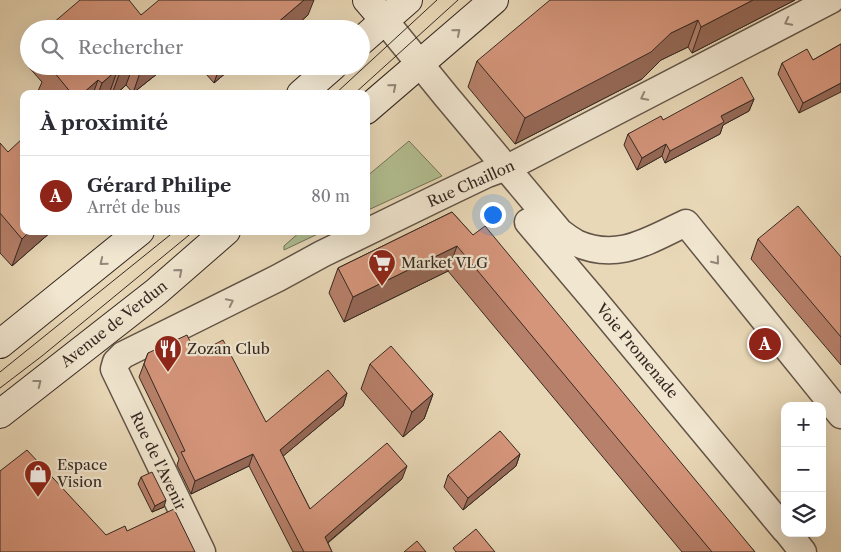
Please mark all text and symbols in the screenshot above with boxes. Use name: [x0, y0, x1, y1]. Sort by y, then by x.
one-way arrow: [784, 16, 793, 26]
search box: [20, 20, 370, 75]
one-way arrow: [451, 29, 460, 38]
icon: search: [38, 34, 66, 62]
text: Rechercher: [78, 36, 183, 59]
one-way arrow: [387, 84, 396, 92]
one-way arrow: [640, 91, 649, 101]
text: À proximité: [40, 110, 168, 135]
street label: Rue Chaillon: [424, 156, 518, 211]
text: Gérard Philipe: [87, 174, 231, 197]
text: A: [50, 186, 62, 206]
text: 80 m: [311, 186, 350, 206]
text: Arrêt de bus: [87, 197, 180, 217]
your location: [480, 202, 506, 228]
supermarket icon: Market VLG: [367, 248, 397, 287]
place label: Market VLG: [401, 253, 488, 272]
one-way arrow: [711, 255, 719, 264]
one-way arrow: [99, 256, 108, 265]
one-way arrow: [174, 268, 183, 277]
street label: Avenue de Verdun: [56, 276, 171, 372]
one-way arrow: [225, 298, 234, 308]
street label: Voie Promenade: [592, 299, 683, 402]
pin: A: [749, 325, 781, 363]
restaurant icon: Zozan Club: [153, 334, 183, 373]
place label: Zozan Club: [187, 339, 270, 358]
one-way arrow: [32, 381, 41, 389]
map controls: [781, 402, 826, 537]
button: +: [781, 402, 826, 447]
street label: Rue de l'Avenir: [126, 408, 191, 514]
button: −: [781, 447, 826, 492]
place label: Espace Vision: [56, 455, 107, 491]
shop icon: Espace Vision: [23, 459, 53, 498]
button: layers: [781, 492, 826, 537]

